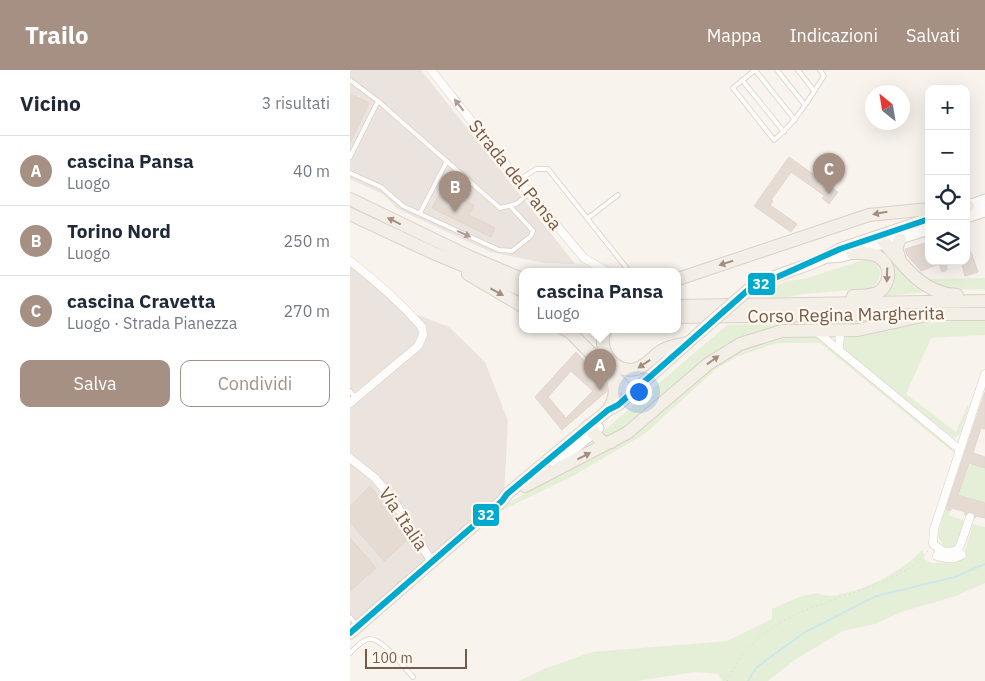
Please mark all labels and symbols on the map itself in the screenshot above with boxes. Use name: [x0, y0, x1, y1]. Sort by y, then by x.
north arrow: [865, 85, 910, 130]
one-way arrow: [453, 99, 464, 112]
street label: Strada del Pansa: [464, 115, 567, 235]
pin: C: [813, 153, 845, 194]
pin: B: [439, 171, 471, 212]
one-way arrow: [872, 210, 888, 218]
one-way arrow: [387, 217, 401, 225]
one-way arrow: [457, 230, 471, 238]
one-way arrow: [718, 260, 733, 268]
one-way arrow: [882, 267, 890, 283]
line badge: 32: [747, 272, 776, 296]
text: 32: [753, 275, 769, 293]
one-way arrow: [490, 288, 504, 296]
street label: Corso Regina Margherita: [747, 301, 945, 328]
pin: A: [584, 349, 616, 390]
one-way arrow: [707, 355, 720, 365]
one-way arrow: [637, 359, 651, 369]
your location: [626, 379, 652, 405]
one-way arrow: [577, 452, 591, 460]
street label: Via Italia: [374, 483, 433, 555]
line badge: 32: [472, 503, 500, 527]
text: 32: [478, 506, 494, 524]
scale bar: [365, 646, 468, 669]

